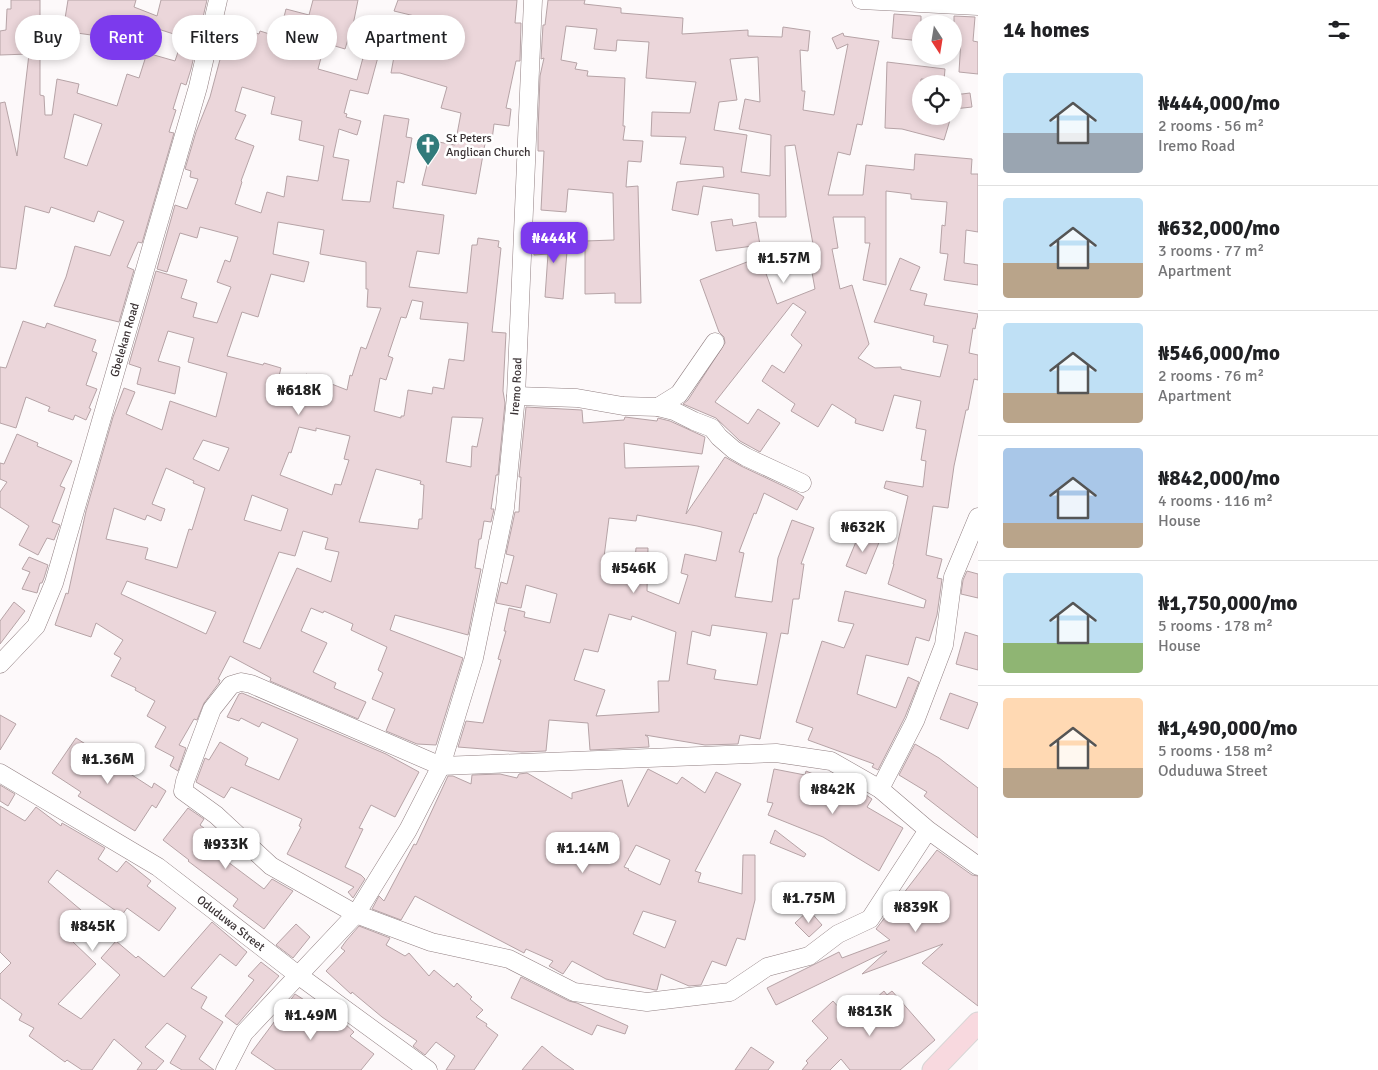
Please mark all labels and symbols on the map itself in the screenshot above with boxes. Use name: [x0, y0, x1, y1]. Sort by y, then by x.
north arrow: [912, 15, 962, 65]
place label: St Peters Anglican Church: [446, 131, 531, 160]
church icon: St Peters Anglican Church: [415, 132, 441, 166]
pin: ₦444K: [519, 222, 589, 264]
pin: ₦1.57M: [743, 242, 825, 284]
street label: Gbelekan Road: [107, 301, 143, 379]
street label: Iremo Road: [507, 357, 526, 416]
pin: ₦618K: [264, 374, 334, 416]
pin: ₦632K: [828, 510, 898, 553]
pin: ₦546K: [599, 552, 669, 594]
pin: ₦1.36M: [67, 742, 149, 785]
pin: ₦842K: [798, 772, 868, 815]
pin: ₦933K: [191, 828, 261, 870]
pin: ₦1.14M: [542, 832, 624, 874]
pin: ₦1.75M: [768, 882, 850, 924]
pin: ₦839K: [881, 890, 951, 933]
street label: Oduduwa Street: [193, 893, 268, 955]
pin: ₦845K: [58, 910, 128, 952]
pin: ₦813K: [835, 994, 905, 1037]
pin: ₦1.49M: [270, 998, 352, 1041]

